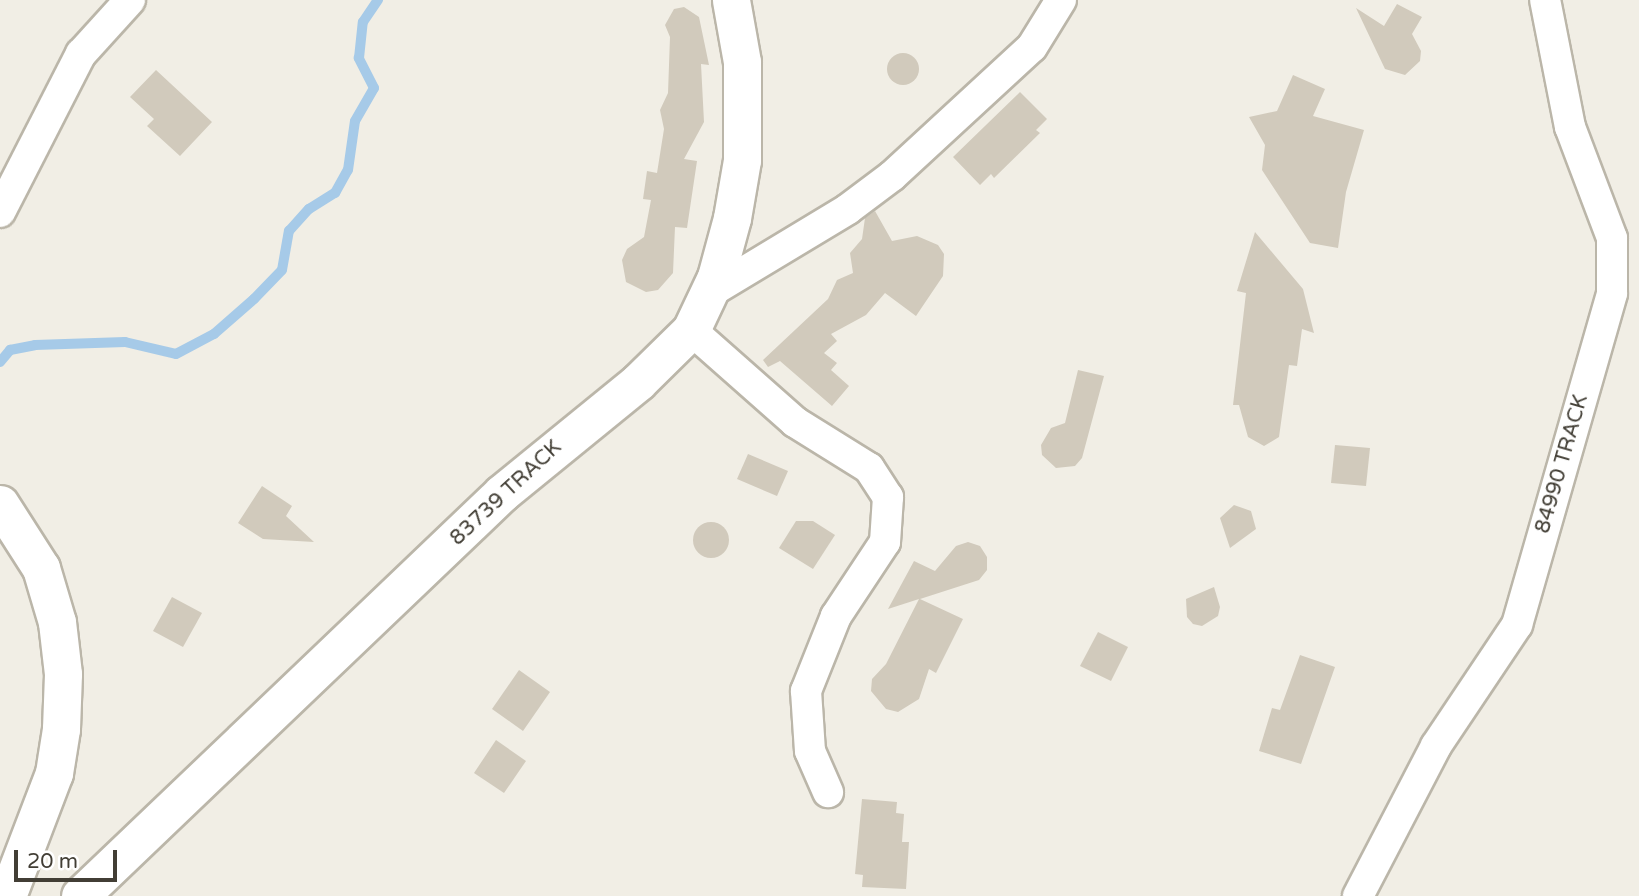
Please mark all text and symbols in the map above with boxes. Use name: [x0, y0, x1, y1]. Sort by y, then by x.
street label: 84990 TRACK: [1530, 392, 1594, 536]
street label: 83739 TRACK: [445, 435, 567, 551]
scale bar: [18, 836, 121, 880]
text: 20 m: [27, 849, 78, 874]

